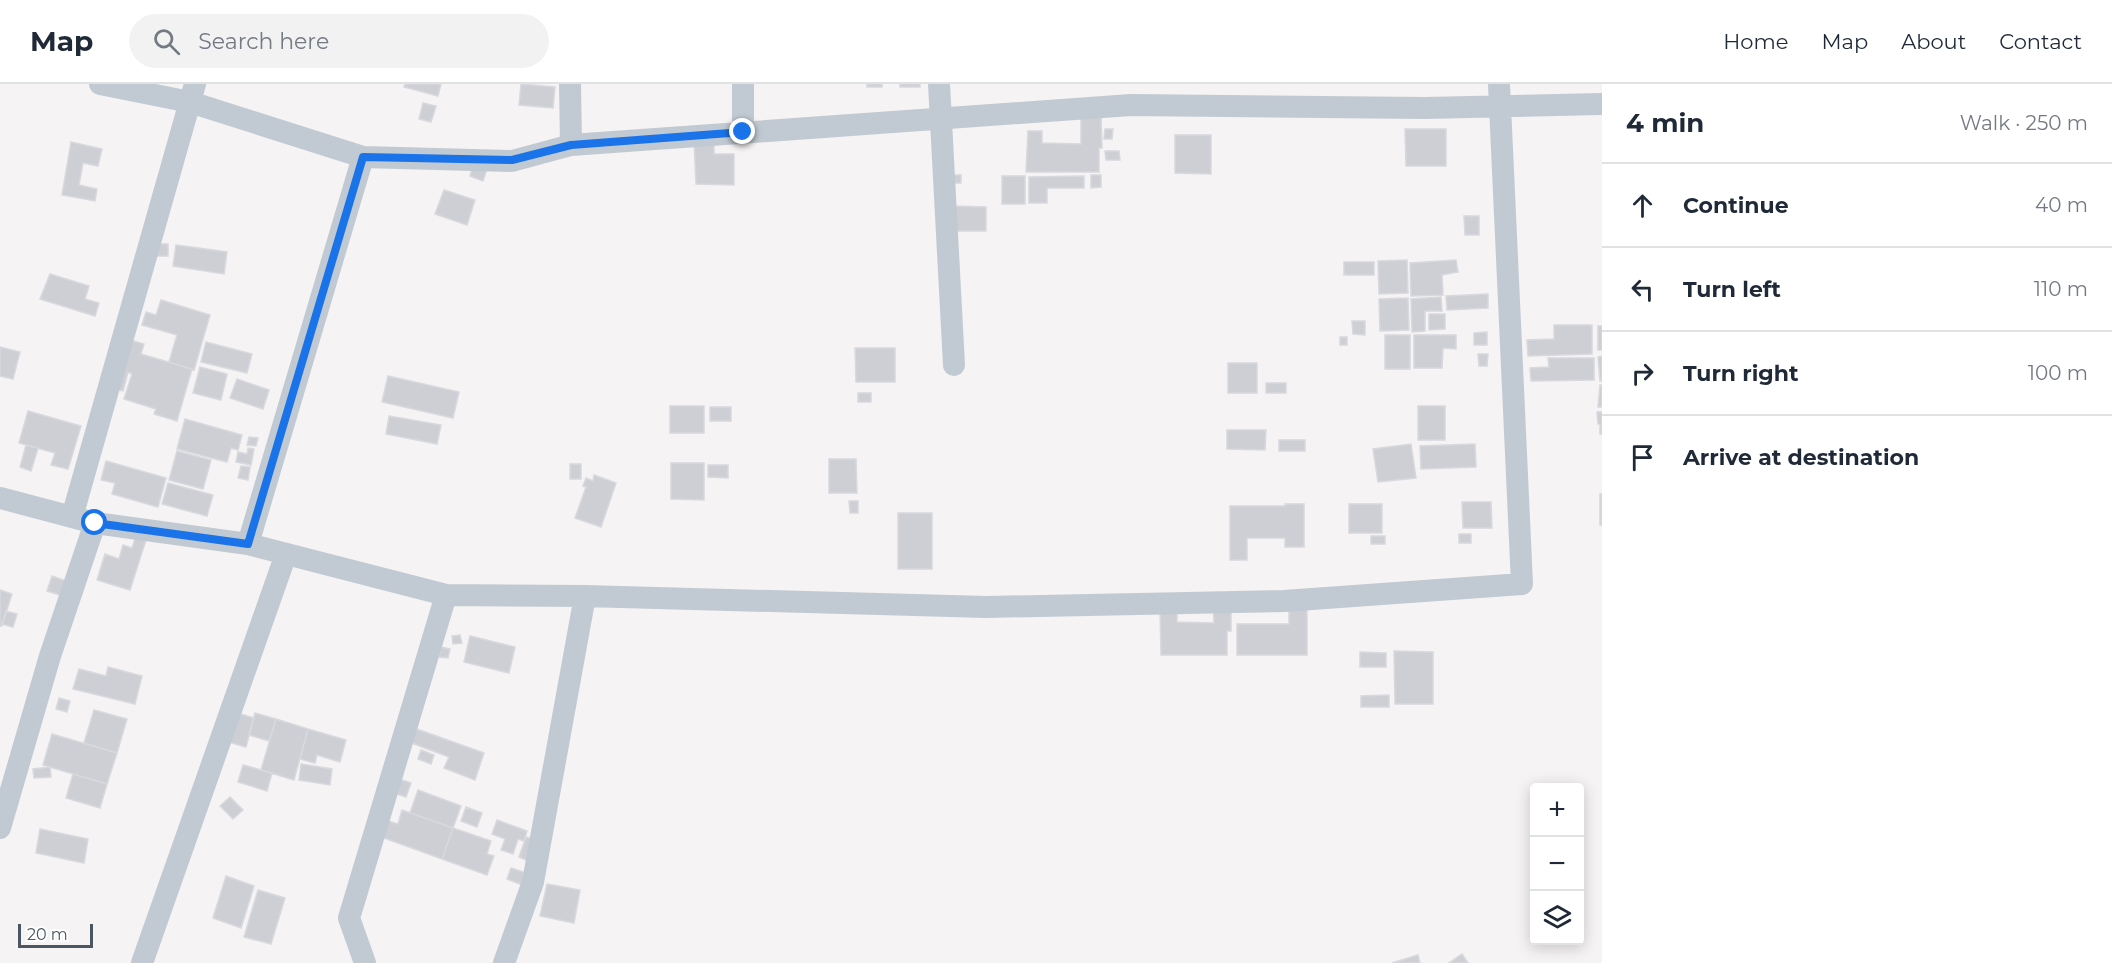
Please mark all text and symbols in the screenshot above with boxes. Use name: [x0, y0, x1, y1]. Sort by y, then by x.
search box: [129, 14, 549, 68]
text: Map: [30, 24, 93, 58]
icon: search: [150, 25, 183, 58]
text: Search here: [198, 28, 329, 55]
text: Home: [1723, 29, 1788, 54]
text: Map: [1821, 29, 1868, 54]
text: About: [1901, 29, 1966, 54]
text: Contact: [1999, 29, 2082, 54]
text: 4 min: [1626, 107, 1704, 139]
text: Walk · 250 m: [1960, 111, 2088, 135]
route end: [729, 118, 755, 144]
icon: ahead: [1626, 189, 1659, 222]
text: Continue: [1683, 192, 1789, 219]
text: 40 m: [2035, 193, 2088, 217]
icon: left: [1626, 273, 1659, 306]
text: Turn left: [1683, 276, 1781, 303]
text: 110 m: [2034, 277, 2088, 301]
icon: right: [1626, 357, 1659, 390]
text: Turn right: [1683, 360, 1798, 387]
text: 100 m: [2028, 361, 2088, 385]
icon: arrive: [1626, 441, 1659, 474]
text: Arrive at destination: [1683, 444, 1919, 471]
route start: [81, 509, 107, 535]
map controls: [1530, 783, 1584, 945]
button: +: [1530, 783, 1584, 837]
button: −: [1530, 837, 1584, 891]
button: layers: [1530, 891, 1584, 945]
scale bar: [18, 921, 93, 948]
text: 20 m: [27, 925, 68, 944]

